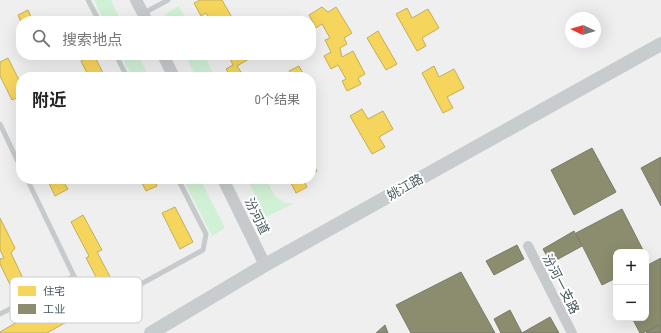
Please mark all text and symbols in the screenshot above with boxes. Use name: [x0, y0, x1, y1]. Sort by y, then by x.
north arrow: [565, 12, 601, 48]
search box: [16, 16, 316, 60]
icon: search: [30, 27, 52, 49]
text: 搜索地点: [62, 31, 122, 49]
text: 附近: [32, 90, 66, 110]
text: 0个结果: [255, 92, 300, 107]
street label: 姚江路: [384, 171, 426, 203]
street label: 汾河道: [242, 195, 272, 237]
map controls: [613, 249, 649, 321]
button: +: [613, 249, 649, 285]
street label: 汾河一支路: [540, 252, 582, 316]
legend: [10, 277, 142, 323]
text: 住宅: [43, 285, 65, 298]
button: −: [613, 285, 649, 321]
text: 工业: [43, 303, 65, 316]

